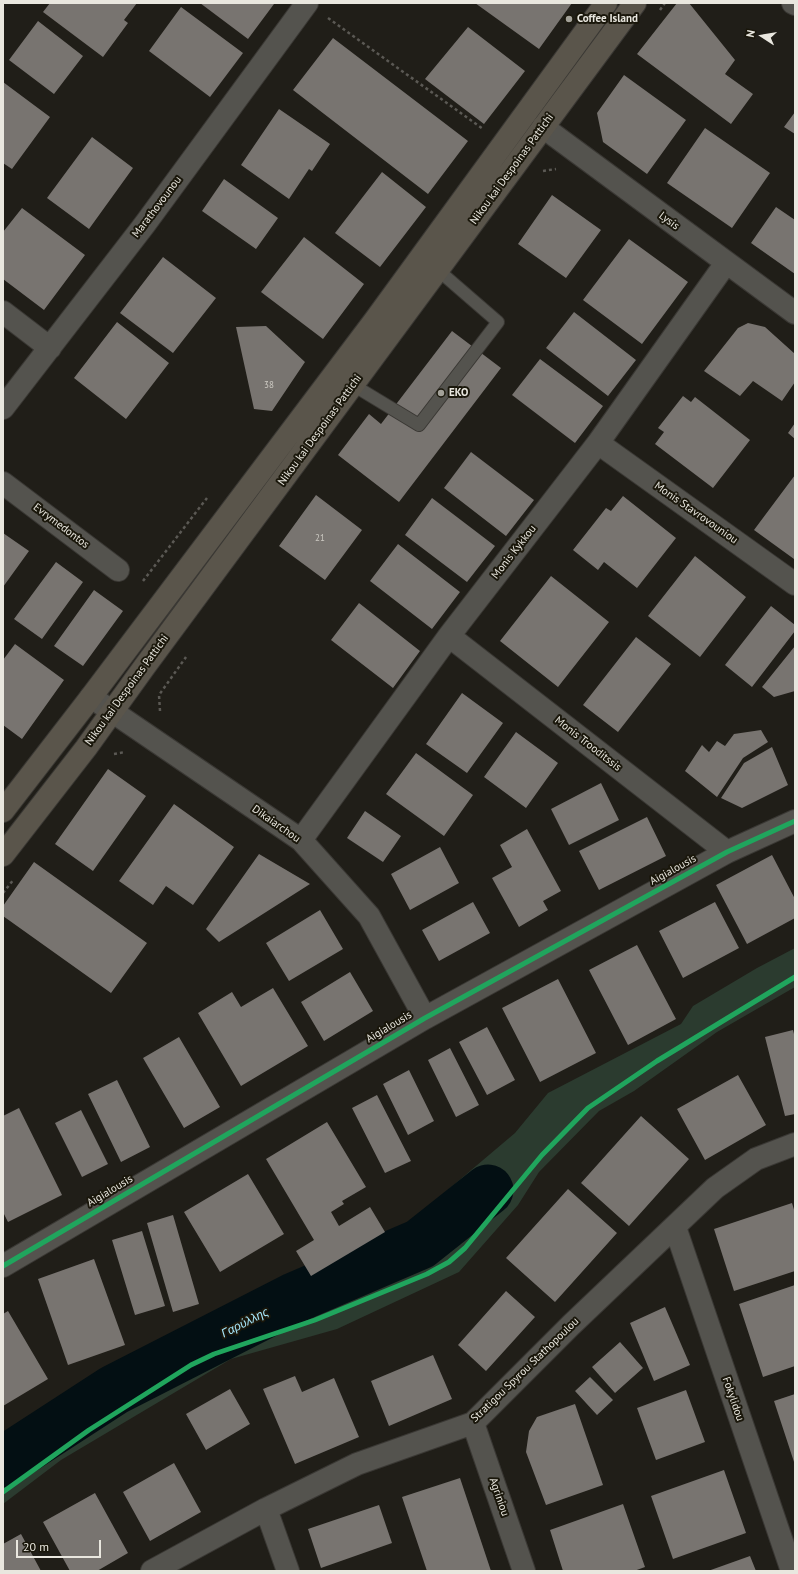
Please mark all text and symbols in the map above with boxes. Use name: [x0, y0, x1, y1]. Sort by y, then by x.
place label: Coffee Island: [577, 12, 638, 26]
marker: Coffee Island: [564, 14, 574, 24]
north arrow: [742, 16, 782, 56]
text: N: [743, 29, 758, 39]
street label: Nikou kai Despoinas Pattichi: [467, 111, 557, 227]
street label: Marathovounou: [130, 174, 184, 240]
street label: Lysis: [656, 209, 682, 233]
street label: Nikou kai Despoinas Pattichi: [275, 372, 365, 488]
house number: 38: [264, 380, 274, 390]
place label: EKO: [449, 386, 468, 400]
marker: EKO: [436, 388, 446, 398]
street label: Monis Stavrovouniou: [652, 479, 740, 547]
street label: Evrymedontos: [30, 501, 92, 551]
street label: Monis Kykkou: [489, 522, 539, 582]
house number: 21: [315, 533, 325, 543]
street label: Nikou kai Despoinas Pattichi: [82, 632, 172, 748]
street label: Monis Trooditssis: [552, 714, 624, 774]
street label: Dikaiarchou: [249, 803, 303, 845]
street label: Aigialousis: [648, 852, 698, 888]
street label: Aigialousis: [364, 1008, 414, 1046]
street label: Aigialousis: [85, 1172, 135, 1210]
water label: Γαρύλλης: [219, 1305, 271, 1341]
street label: Stratigou Spyrou Stathopoulou: [468, 1315, 582, 1425]
street label: Fokylidou: [719, 1375, 747, 1423]
street label: Agriniou: [486, 1476, 512, 1518]
scale bar: [18, 1532, 103, 1558]
text: 20 m: [23, 1539, 49, 1554]

